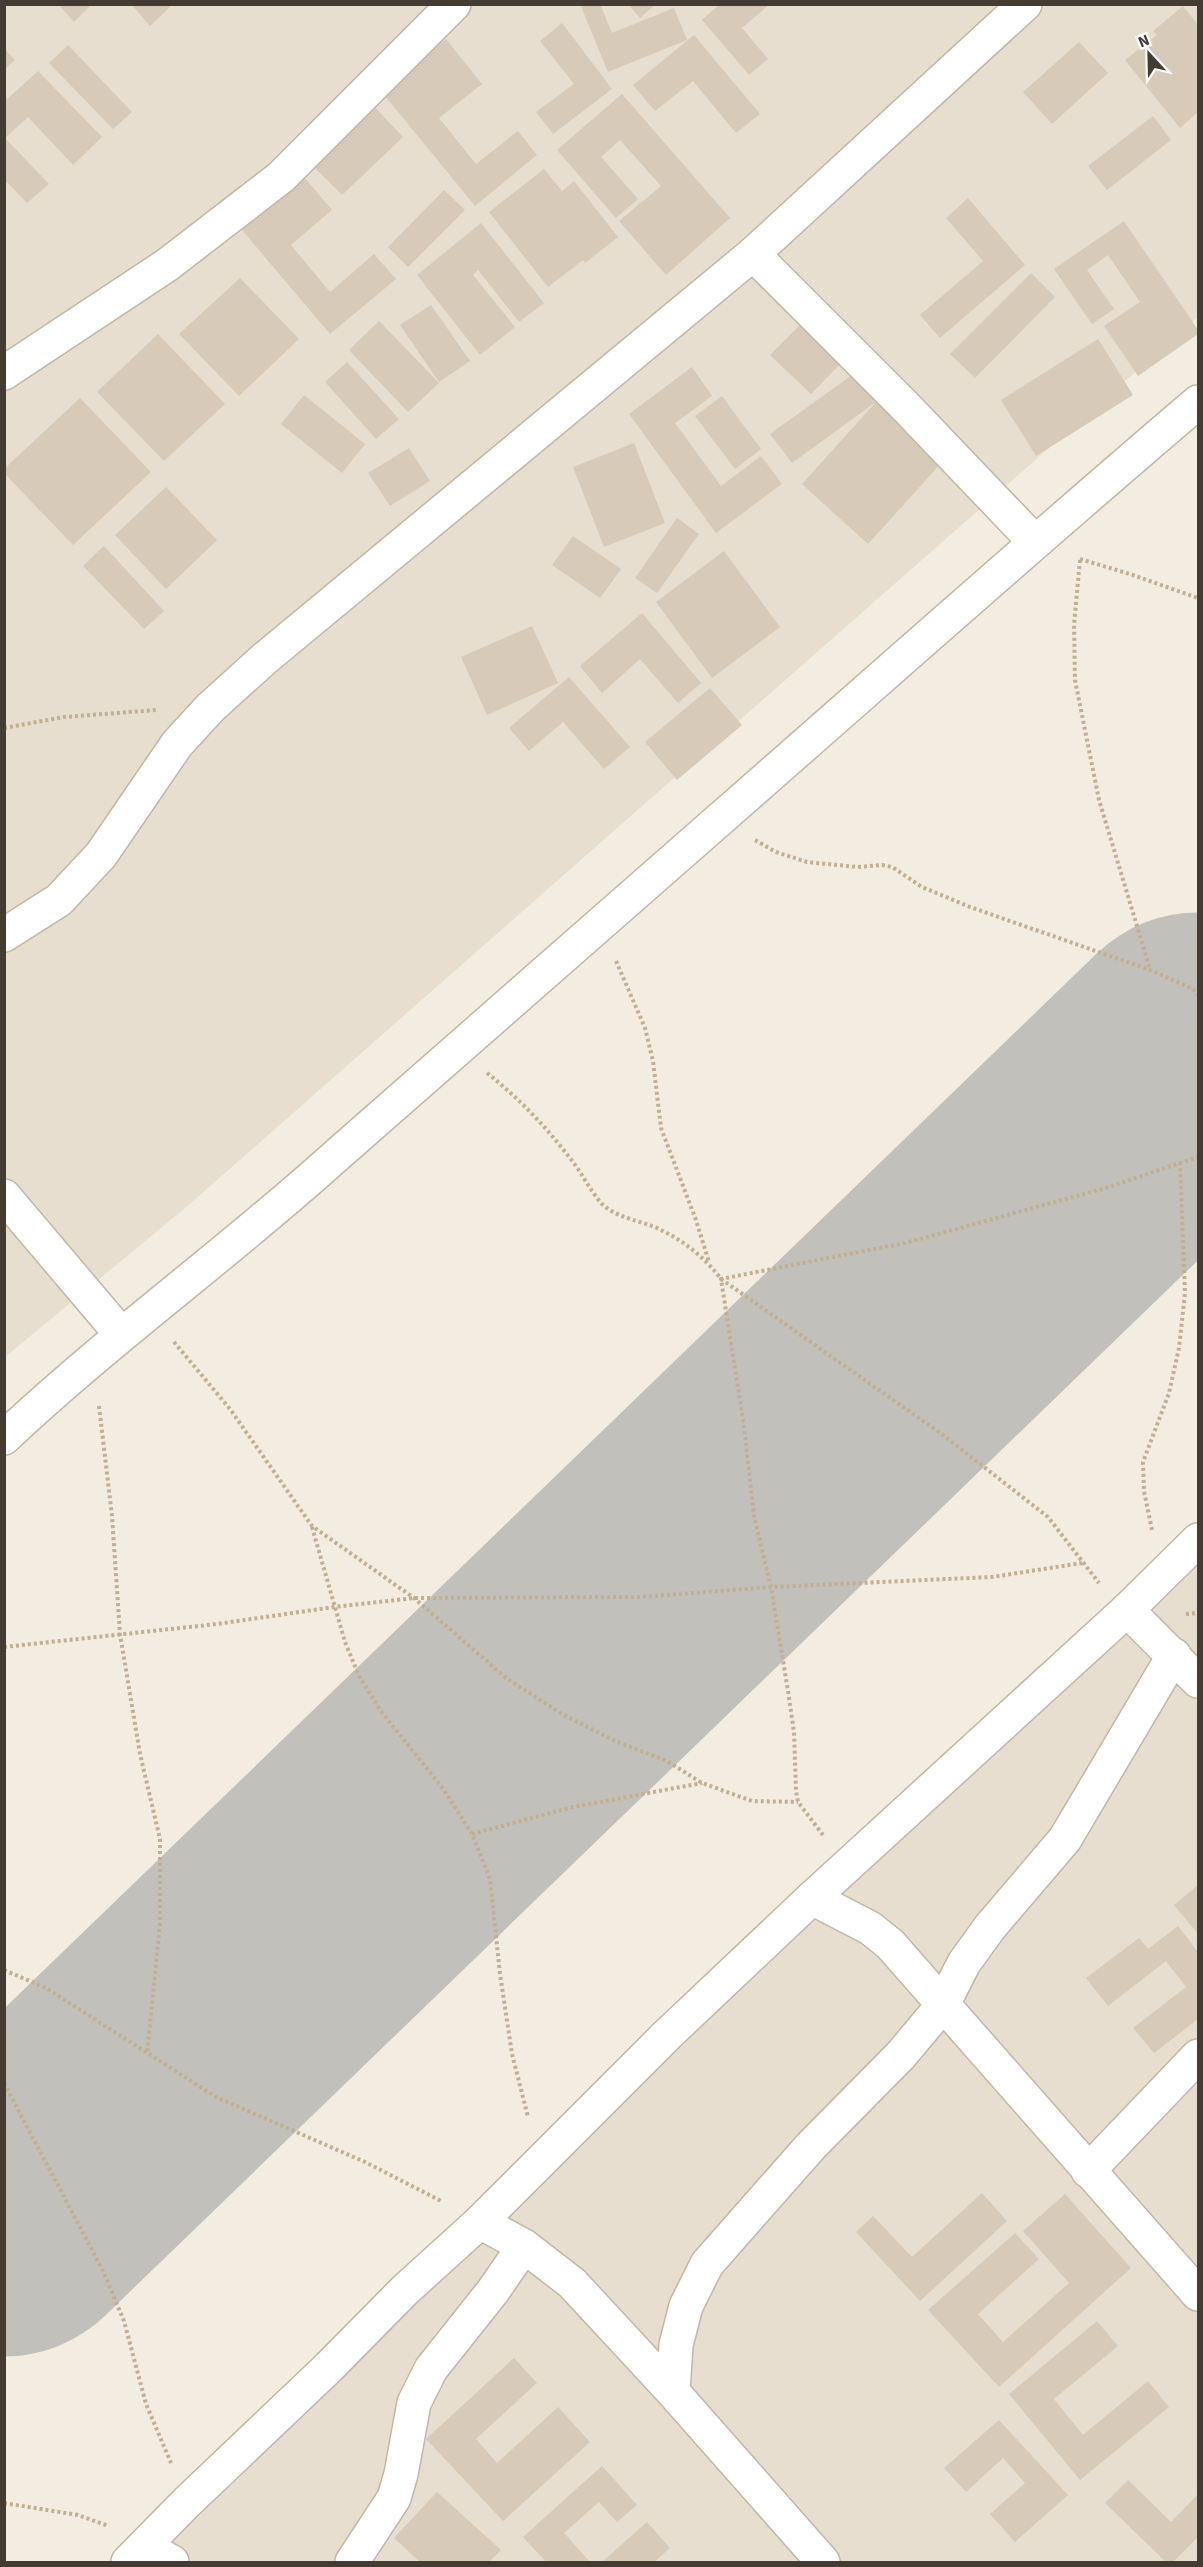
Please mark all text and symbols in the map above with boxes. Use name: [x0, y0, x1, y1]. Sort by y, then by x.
north arrow: [1119, 24, 1179, 84]
text: N: [1135, 29, 1153, 53]

